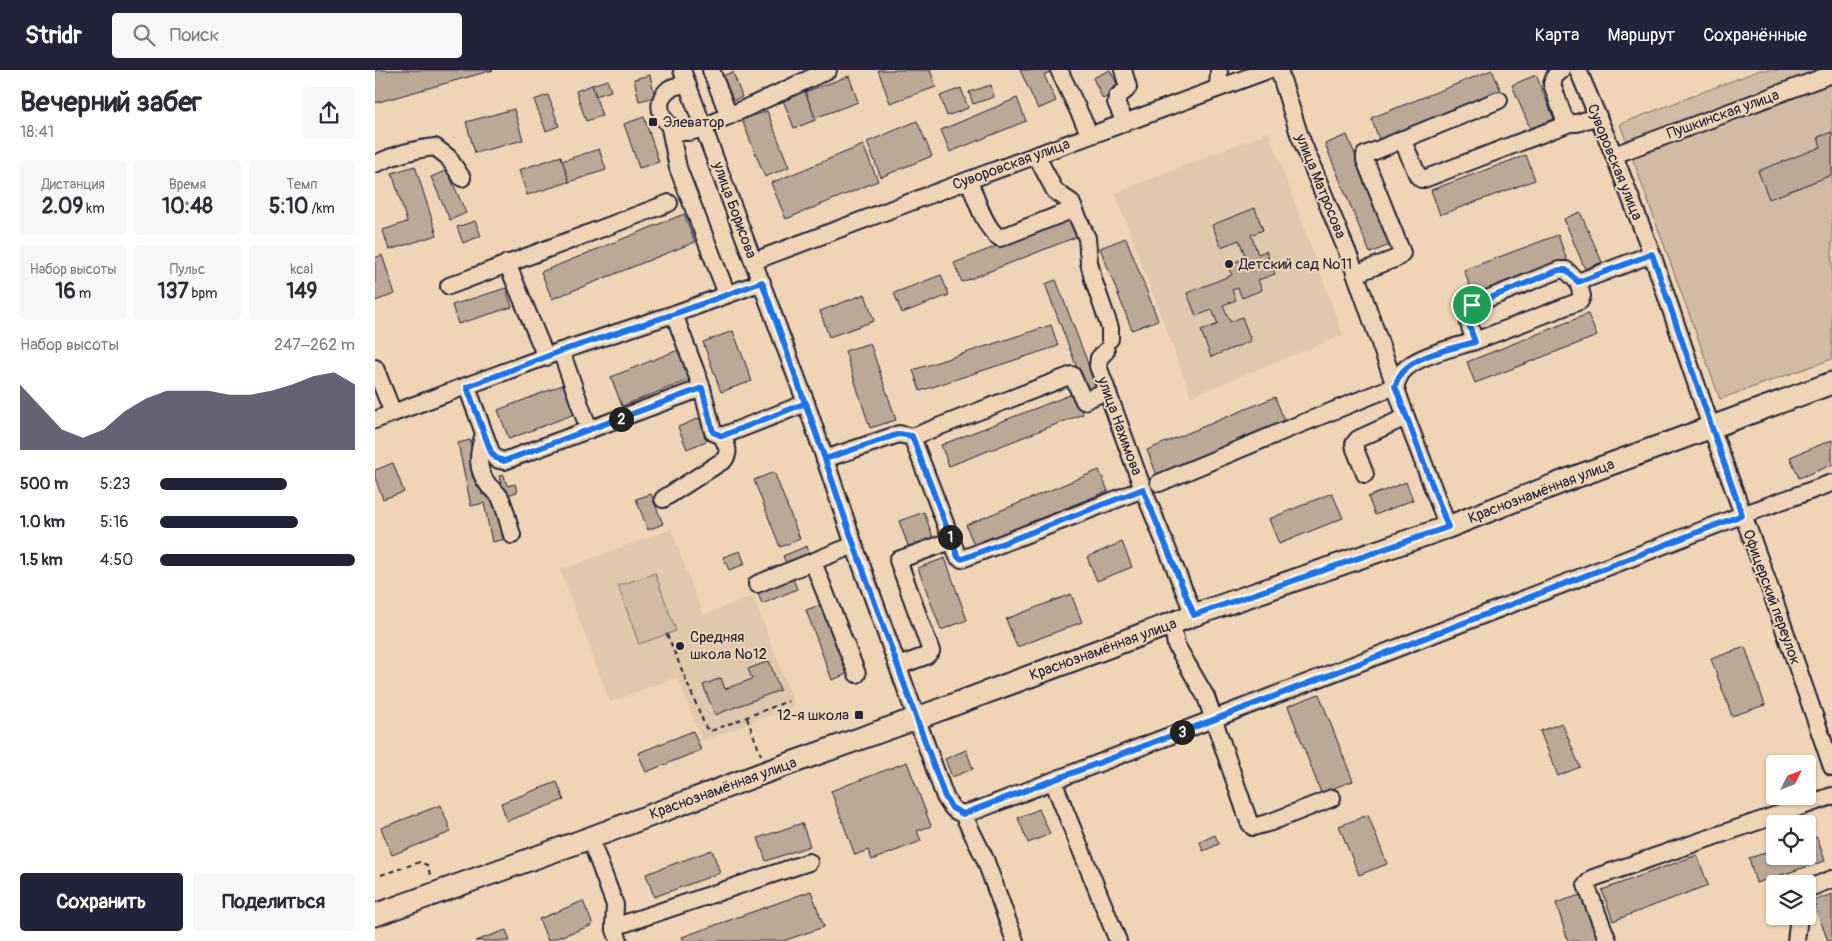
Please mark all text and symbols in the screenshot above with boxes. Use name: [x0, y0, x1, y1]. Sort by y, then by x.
search box: [112, 13, 462, 58]
text: Stridr: [25, 21, 82, 50]
icon: search: [130, 21, 158, 49]
text: Поиск: [170, 23, 219, 47]
text: Карта: [1535, 24, 1579, 47]
text: Маршрут: [1607, 24, 1675, 47]
text: Сохранённые: [1703, 24, 1807, 47]
text: Вечерний забег: [20, 85, 202, 120]
street label: Пушкинская улица: [1665, 85, 1782, 144]
button: share: [303, 87, 355, 139]
street label: Суворовская улица: [1583, 101, 1647, 223]
place label: Элеватор: [663, 113, 724, 132]
marker: Элеватор: [647, 116, 659, 128]
text: 18:41: [20, 122, 54, 142]
street label: улица Матросова: [1291, 130, 1350, 241]
street label: Суворовская улица: [950, 134, 1073, 195]
street label: улица Борисова: [708, 158, 761, 261]
text: Дистанция: [41, 176, 105, 193]
text: Время: [169, 176, 206, 193]
text: Темп: [286, 176, 317, 193]
text: 2.09: [42, 193, 83, 220]
text: 10:48: [162, 193, 213, 220]
text: 5:10: [269, 193, 308, 220]
text: km: [83, 200, 105, 217]
text: /km: [308, 200, 335, 217]
place label: Детский сад №11: [1238, 255, 1352, 274]
marker: Детский сад №11: [1223, 258, 1235, 270]
text: Набор высоты: [30, 261, 117, 278]
text: Пульс: [170, 261, 205, 278]
text: kcal: [290, 261, 313, 278]
text: 16: [55, 278, 76, 305]
text: 137: [157, 278, 189, 305]
text: 149: [286, 278, 317, 305]
pin: [1451, 284, 1493, 326]
text: m: [76, 285, 91, 302]
text: bpm: [189, 285, 217, 302]
icon: arrive: [1458, 291, 1486, 319]
text: Набор высоты: [20, 335, 119, 355]
text: 247–262 m: [274, 335, 355, 355]
street label: улица Нахимова: [1093, 373, 1146, 478]
pin: 2: [609, 406, 633, 432]
text: 2: [618, 411, 625, 428]
street label: Краснознамённая улица: [1465, 455, 1617, 528]
text: 500 m: [20, 474, 68, 494]
text: 5:23: [100, 474, 130, 494]
text: 1.0 km: [20, 512, 65, 532]
text: 5:16: [100, 512, 129, 532]
pin: 1: [937, 524, 963, 550]
street label: Офицерский переулок: [1738, 527, 1805, 668]
text: 1: [948, 529, 953, 546]
text: 1.5 km: [20, 550, 63, 570]
text: 4:50: [100, 550, 133, 570]
street label: Краснознамённая улица: [1027, 614, 1179, 685]
place label: Средняя школа №12: [690, 628, 767, 664]
marker: Средняя школа №12: [674, 640, 686, 652]
place label: 12-я школа: [777, 706, 849, 725]
marker: 12-я школа: [853, 709, 865, 721]
pin: 3: [1169, 720, 1195, 744]
text: 3: [1179, 724, 1186, 741]
street label: Краснознамённая улица: [647, 753, 799, 824]
north arrow: [1766, 755, 1816, 805]
map controls: [1766, 755, 1816, 925]
button: locate: [1766, 815, 1816, 865]
button: Сохранить: [20, 873, 183, 931]
button: Поделиться: [193, 873, 355, 931]
button: layers: [1766, 875, 1816, 925]

